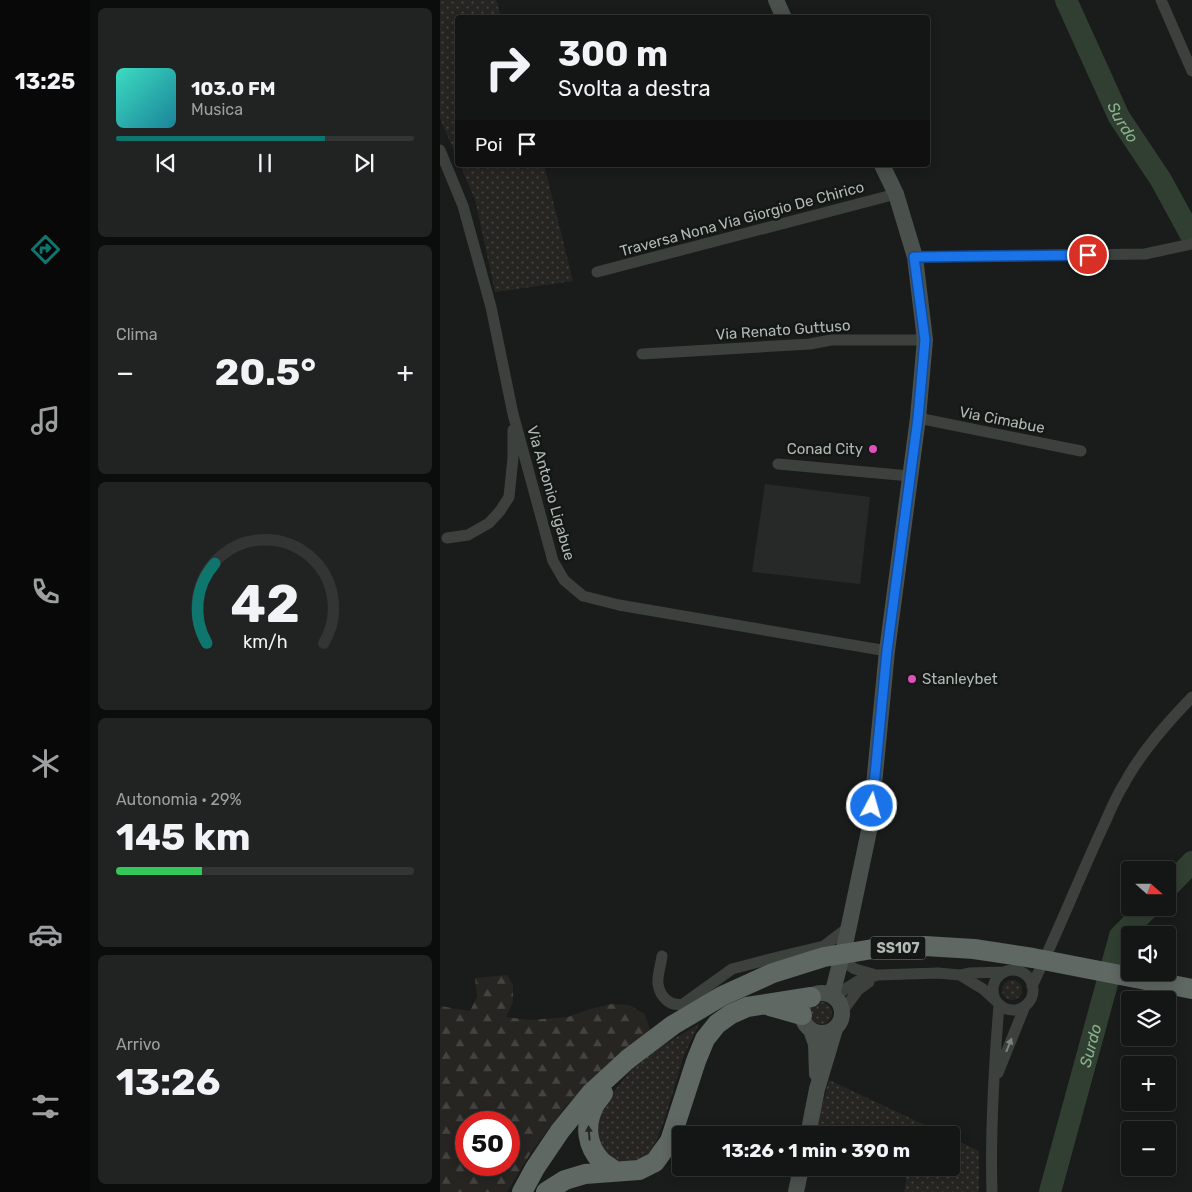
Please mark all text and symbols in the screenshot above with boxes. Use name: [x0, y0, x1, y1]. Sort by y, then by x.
text: 300 m: [558, 33, 668, 75]
icon: right: [475, 35, 540, 100]
text: 13:25: [15, 68, 75, 95]
text: Svolta a destra: [558, 75, 711, 102]
text: 103.0 FM: [191, 77, 276, 100]
water label: Surdo: [1104, 99, 1143, 146]
text: Musica: [191, 100, 243, 119]
icon: arrive: [513, 130, 541, 158]
text: Poi: [475, 133, 503, 156]
icon: previous: [152, 149, 180, 177]
icon: pause: [251, 149, 279, 177]
icon: next: [350, 149, 378, 177]
street label: Traversa Nona Via Giorgio De Chirico: [618, 178, 866, 260]
icon: directions: [28, 232, 63, 267]
pin: [1067, 234, 1109, 276]
icon: arrive: [1074, 241, 1102, 269]
street label: Via Renato Guttuso: [715, 316, 851, 344]
text: Clima: [116, 325, 157, 344]
text: 20.5°: [215, 349, 316, 395]
text: −: [116, 356, 134, 389]
text: +: [397, 356, 414, 389]
icon: music: [28, 403, 63, 438]
street label: Via Cimabue: [958, 403, 1046, 437]
street label: Via Antonio Ligabue: [523, 424, 579, 562]
place label: Conad City: [787, 440, 863, 458]
marker: Conad City: [867, 443, 879, 455]
text: 42: [230, 573, 300, 635]
icon: phone: [28, 574, 63, 609]
text: km/h: [243, 631, 287, 652]
place label: Stanleybet: [922, 670, 998, 688]
marker: Stanleybet: [906, 673, 918, 685]
icon: climate: [28, 746, 63, 781]
position arrow: [845, 779, 897, 831]
text: Autonomia · 29%: [116, 790, 242, 809]
text: 145 km: [116, 814, 251, 860]
north arrow: [1121, 861, 1176, 916]
map controls: [1121, 861, 1176, 1176]
icon: car: [28, 917, 63, 952]
button: sound: [1121, 926, 1176, 981]
road number: SS107: [870, 936, 926, 960]
button: layers: [1121, 991, 1176, 1046]
water label: Surdo: [1075, 1022, 1105, 1069]
text: Arrivo: [116, 1035, 161, 1054]
one-way arrow: [1005, 1038, 1013, 1052]
button: +: [1121, 1056, 1176, 1111]
text: 13:26: [116, 1059, 220, 1105]
icon: filters: [28, 1089, 63, 1124]
speed limit sign: 50: [455, 1111, 520, 1176]
button: −: [1121, 1121, 1176, 1176]
one-way arrow: [585, 1125, 593, 1141]
text: 13:26 · 1 min · 390 m: [722, 1139, 910, 1162]

